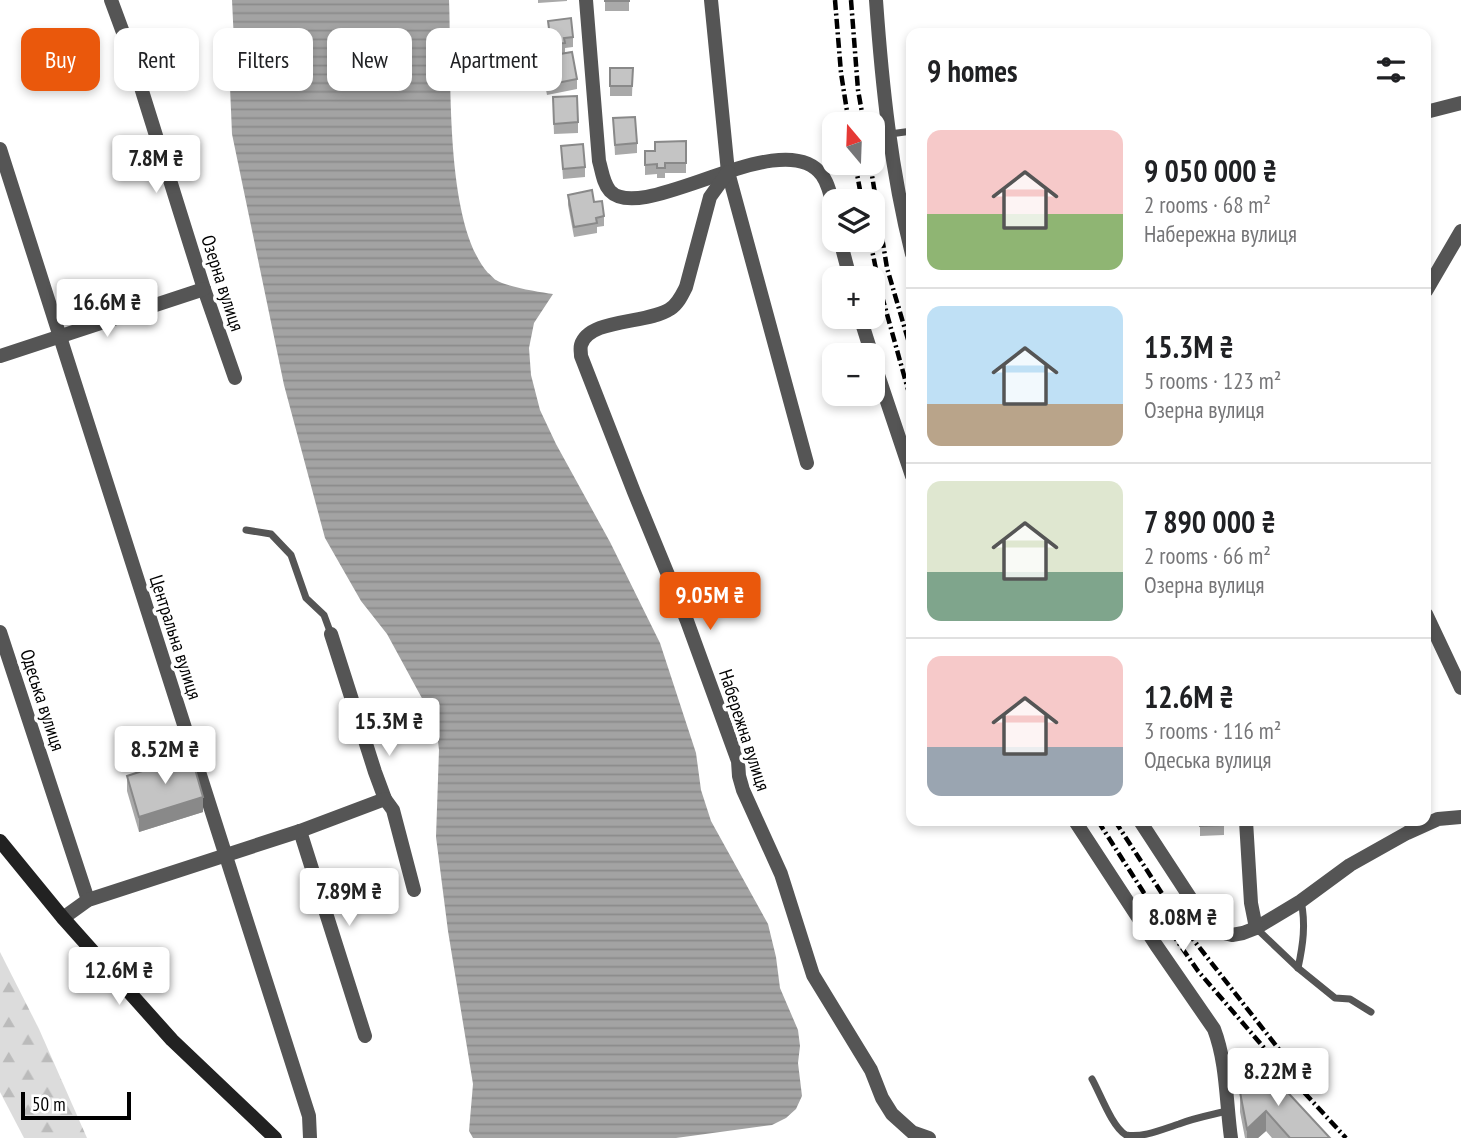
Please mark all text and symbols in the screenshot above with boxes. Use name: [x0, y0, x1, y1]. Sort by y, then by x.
chip: Buy: [21, 28, 100, 91]
chip: Rent: [114, 28, 199, 91]
chip: Filters: [213, 28, 313, 91]
chip: New: [327, 28, 412, 91]
chip: Apartment: [426, 28, 562, 91]
text: 9 homes: [927, 51, 1018, 90]
icon: filters: [1372, 51, 1410, 89]
north arrow: [822, 112, 886, 175]
map controls: [822, 112, 885, 406]
pin: 7.8M ₴: [99, 136, 213, 195]
text: 7.8M ₴: [128, 143, 184, 172]
text: 9 050 000 ₴: [1144, 151, 1277, 190]
icon: home: [983, 158, 1067, 242]
button: layers: [822, 189, 885, 252]
text: 2 rooms · 68 m²: [1144, 190, 1271, 219]
text: Набережна вулиця: [1144, 219, 1297, 248]
street label: Озерна вулиця: [196, 232, 250, 334]
button: +: [822, 266, 885, 329]
pin: 16.6M ₴: [42, 280, 172, 339]
text: 16.6M ₴: [73, 287, 141, 316]
text: 15.3M ₴: [1144, 327, 1234, 366]
icon: home: [983, 334, 1067, 418]
button: −: [822, 343, 885, 406]
text: 5 rooms · 123 m²: [1144, 366, 1281, 395]
text: Озерна вулиця: [1144, 395, 1264, 424]
text: 7 890 000 ₴: [1144, 502, 1276, 541]
icon: home: [983, 509, 1067, 593]
text: 2 rooms · 66 m²: [1144, 541, 1271, 570]
text: Озерна вулиця: [1144, 570, 1264, 599]
street label: Центральна вулиця: [145, 572, 207, 702]
pin: 9.05M ₴: [645, 572, 775, 632]
text: 9.05M ₴: [676, 580, 744, 609]
street label: Одеська вулиця: [15, 646, 71, 754]
street label: Набережна вулиця: [714, 666, 776, 794]
text: 12.6M ₴: [1144, 677, 1234, 716]
icon: home: [983, 684, 1067, 768]
pin: 15.3M ₴: [324, 698, 454, 758]
text: 15.3M ₴: [355, 706, 423, 735]
text: 3 rooms · 116 m²: [1144, 716, 1281, 745]
pin: 8.52M ₴: [100, 726, 230, 786]
text: 8.52M ₴: [131, 734, 199, 763]
text: Одеська вулиця: [1144, 745, 1271, 774]
pin: 7.89M ₴: [284, 869, 414, 928]
text: 7.89M ₴: [316, 876, 382, 905]
pin: 8.08M ₴: [1118, 894, 1248, 954]
text: 8.08M ₴: [1149, 902, 1217, 931]
pin: 12.6M ₴: [54, 948, 184, 1007]
text: 12.6M ₴: [85, 955, 153, 984]
pin: 8.22M ₴: [1213, 1048, 1343, 1108]
text: 8.22M ₴: [1244, 1056, 1312, 1085]
scale bar: [21, 1089, 131, 1121]
text: 50 m: [32, 1092, 66, 1116]

